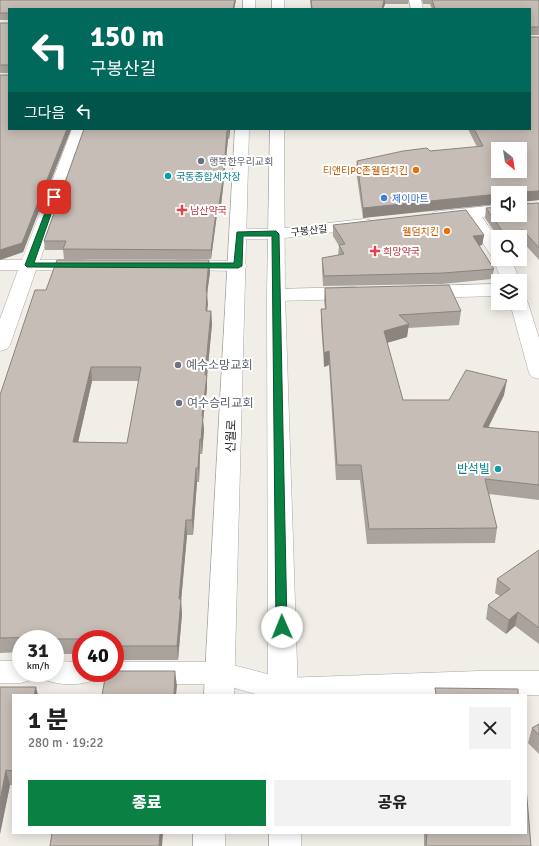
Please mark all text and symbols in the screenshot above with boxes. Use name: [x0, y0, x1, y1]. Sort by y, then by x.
text: 150 m: [90, 20, 164, 54]
icon: left: [24, 24, 76, 76]
text: 구봉산길: [90, 58, 156, 80]
icon: left: [73, 100, 95, 122]
text: 그다음: [24, 104, 65, 122]
north arrow: [491, 142, 527, 178]
map controls: [491, 142, 527, 310]
marker: 행복한우리교회: [196, 156, 206, 166]
place label: 행복한우리교회: [209, 156, 273, 168]
place label: 티앤티PC존웰덤치킨: [323, 165, 408, 177]
marker: 티앤티PC존웰덤치킨: [411, 165, 421, 175]
marker: 국동종합세차장: [163, 171, 173, 181]
place label: 국동종합세차장: [176, 171, 240, 183]
pin: [37, 180, 71, 214]
icon: arrive: [43, 186, 65, 208]
button: sound: [491, 186, 527, 222]
marker: 제이마트: [379, 193, 389, 203]
place label: 제이마트: [392, 193, 429, 205]
marker: 남산약국: [177, 205, 187, 215]
place label: 남산약국: [190, 205, 227, 217]
street label: 구봉산길: [290, 223, 328, 239]
place label: 웰덤치킨: [402, 226, 439, 238]
marker: 웰덤치킨: [442, 226, 452, 236]
button: search: [491, 230, 527, 266]
marker: 희망약국: [370, 246, 380, 256]
place label: 희망약국: [383, 246, 420, 258]
button: layers: [491, 274, 527, 310]
place label: 예수소망교회: [186, 358, 252, 373]
marker: 예수소망교회: [173, 360, 183, 370]
place label: 여수승리교회: [187, 396, 253, 411]
marker: 여수승리교회: [174, 398, 184, 408]
street label: 신월로: [223, 419, 240, 453]
place label: 반석빌: [457, 462, 490, 477]
marker: 반석빌: [493, 464, 503, 474]
position arrow: [261, 606, 303, 648]
speed limit sign: 40: [72, 630, 124, 682]
text: 31: [27, 638, 49, 663]
text: km/h: [27, 660, 49, 672]
text: 1 분: [28, 705, 68, 735]
button: close: [469, 707, 511, 749]
text: 280 m · 19:22: [28, 735, 104, 751]
button: 종료: [28, 780, 266, 826]
button: 공유: [274, 780, 511, 826]

